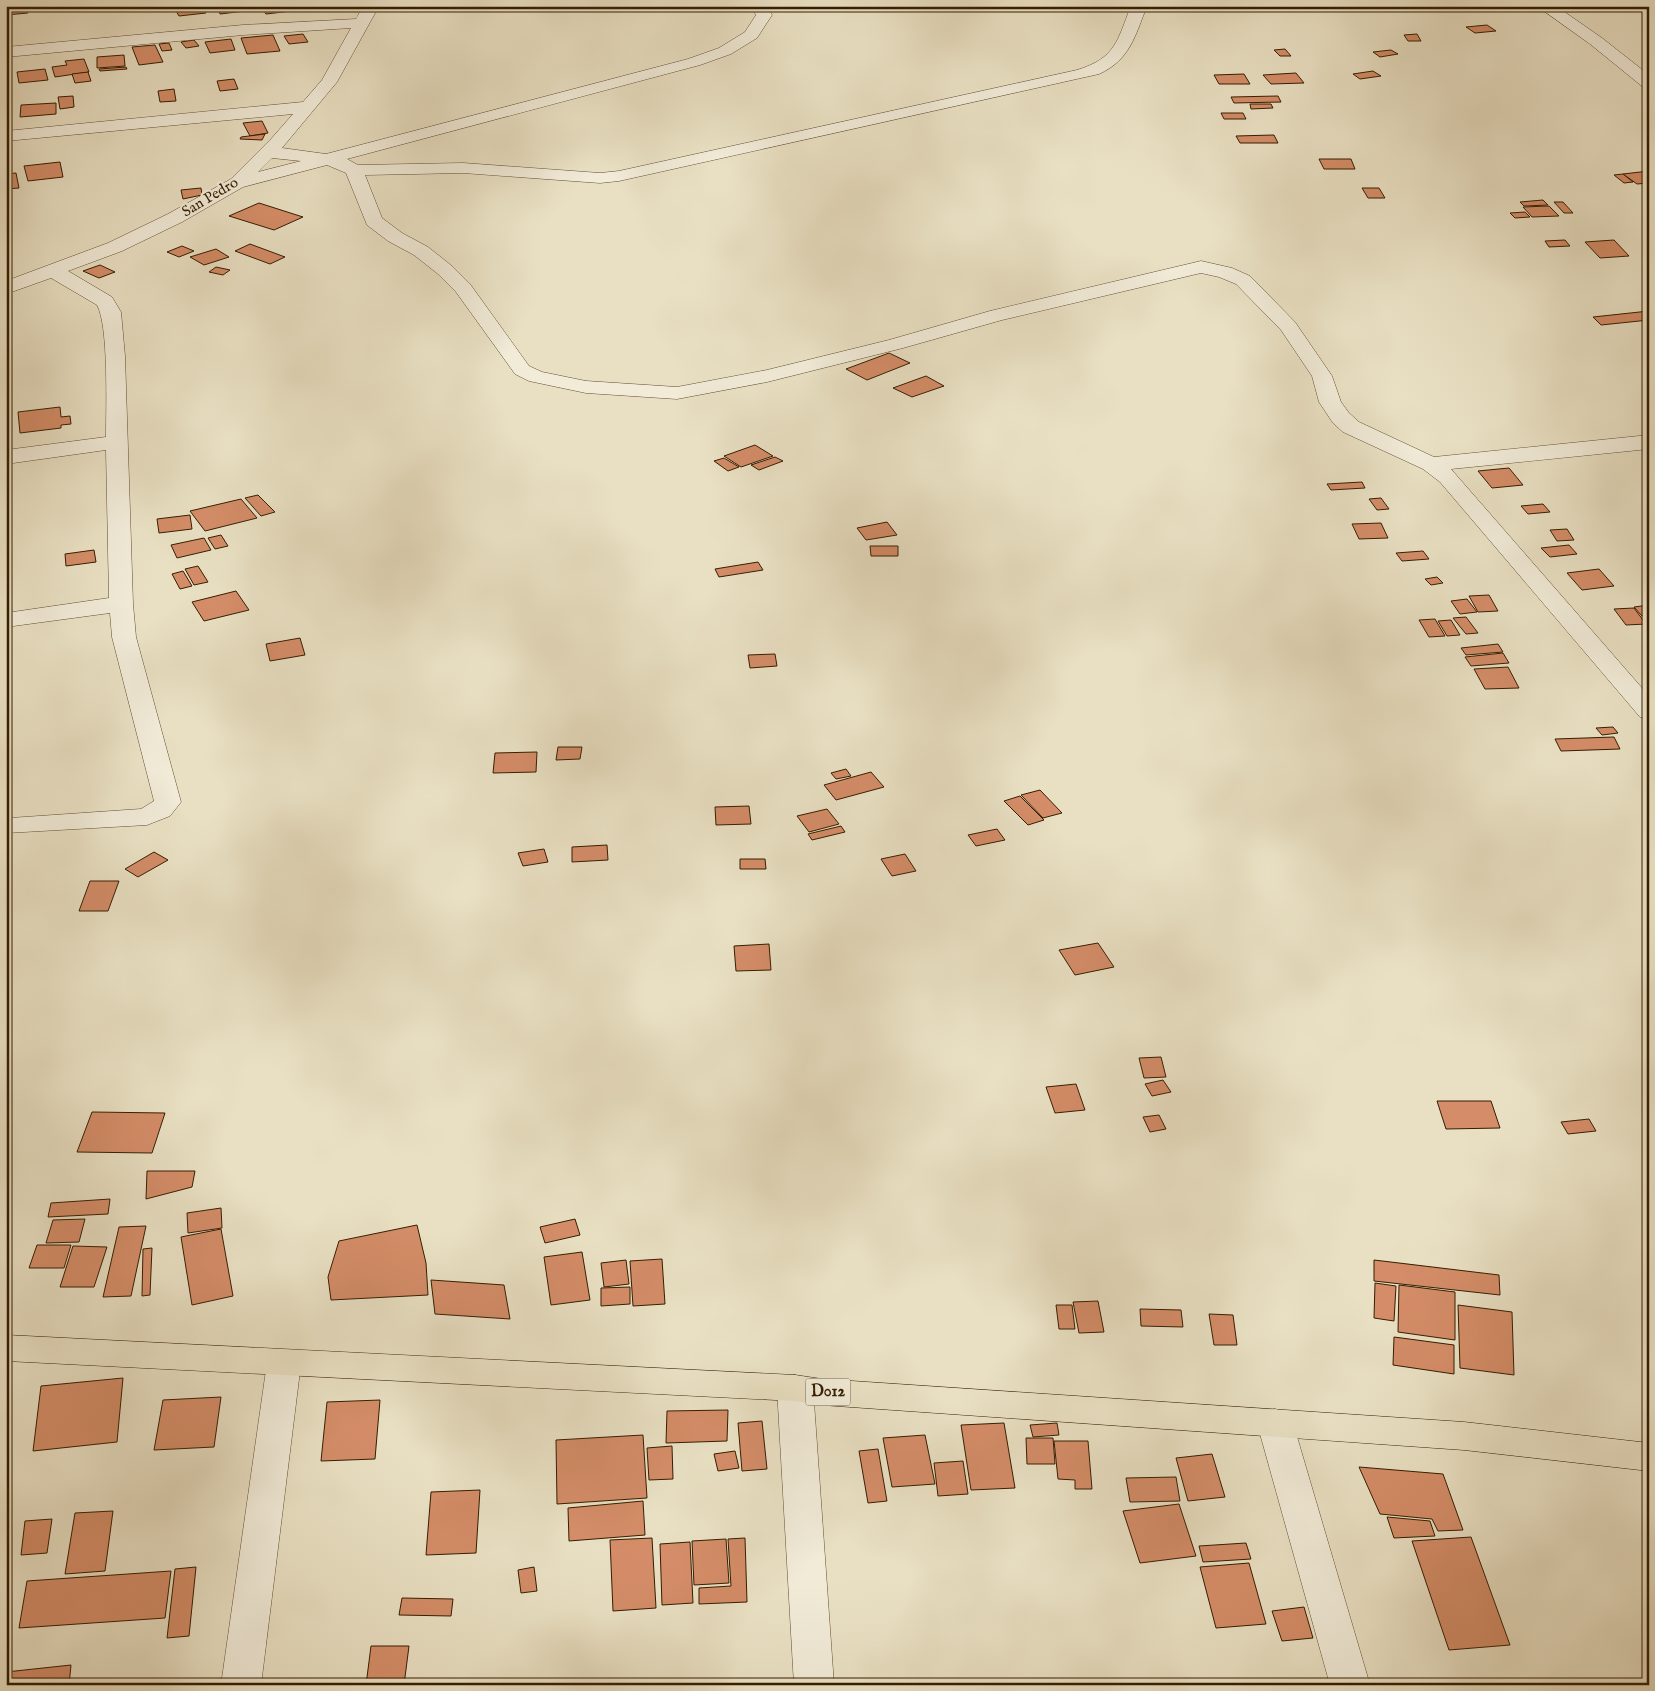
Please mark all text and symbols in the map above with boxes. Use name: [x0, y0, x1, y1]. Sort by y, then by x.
street label: San Pedro: [178, 173, 242, 221]
road number: D012: [806, 1378, 850, 1405]

